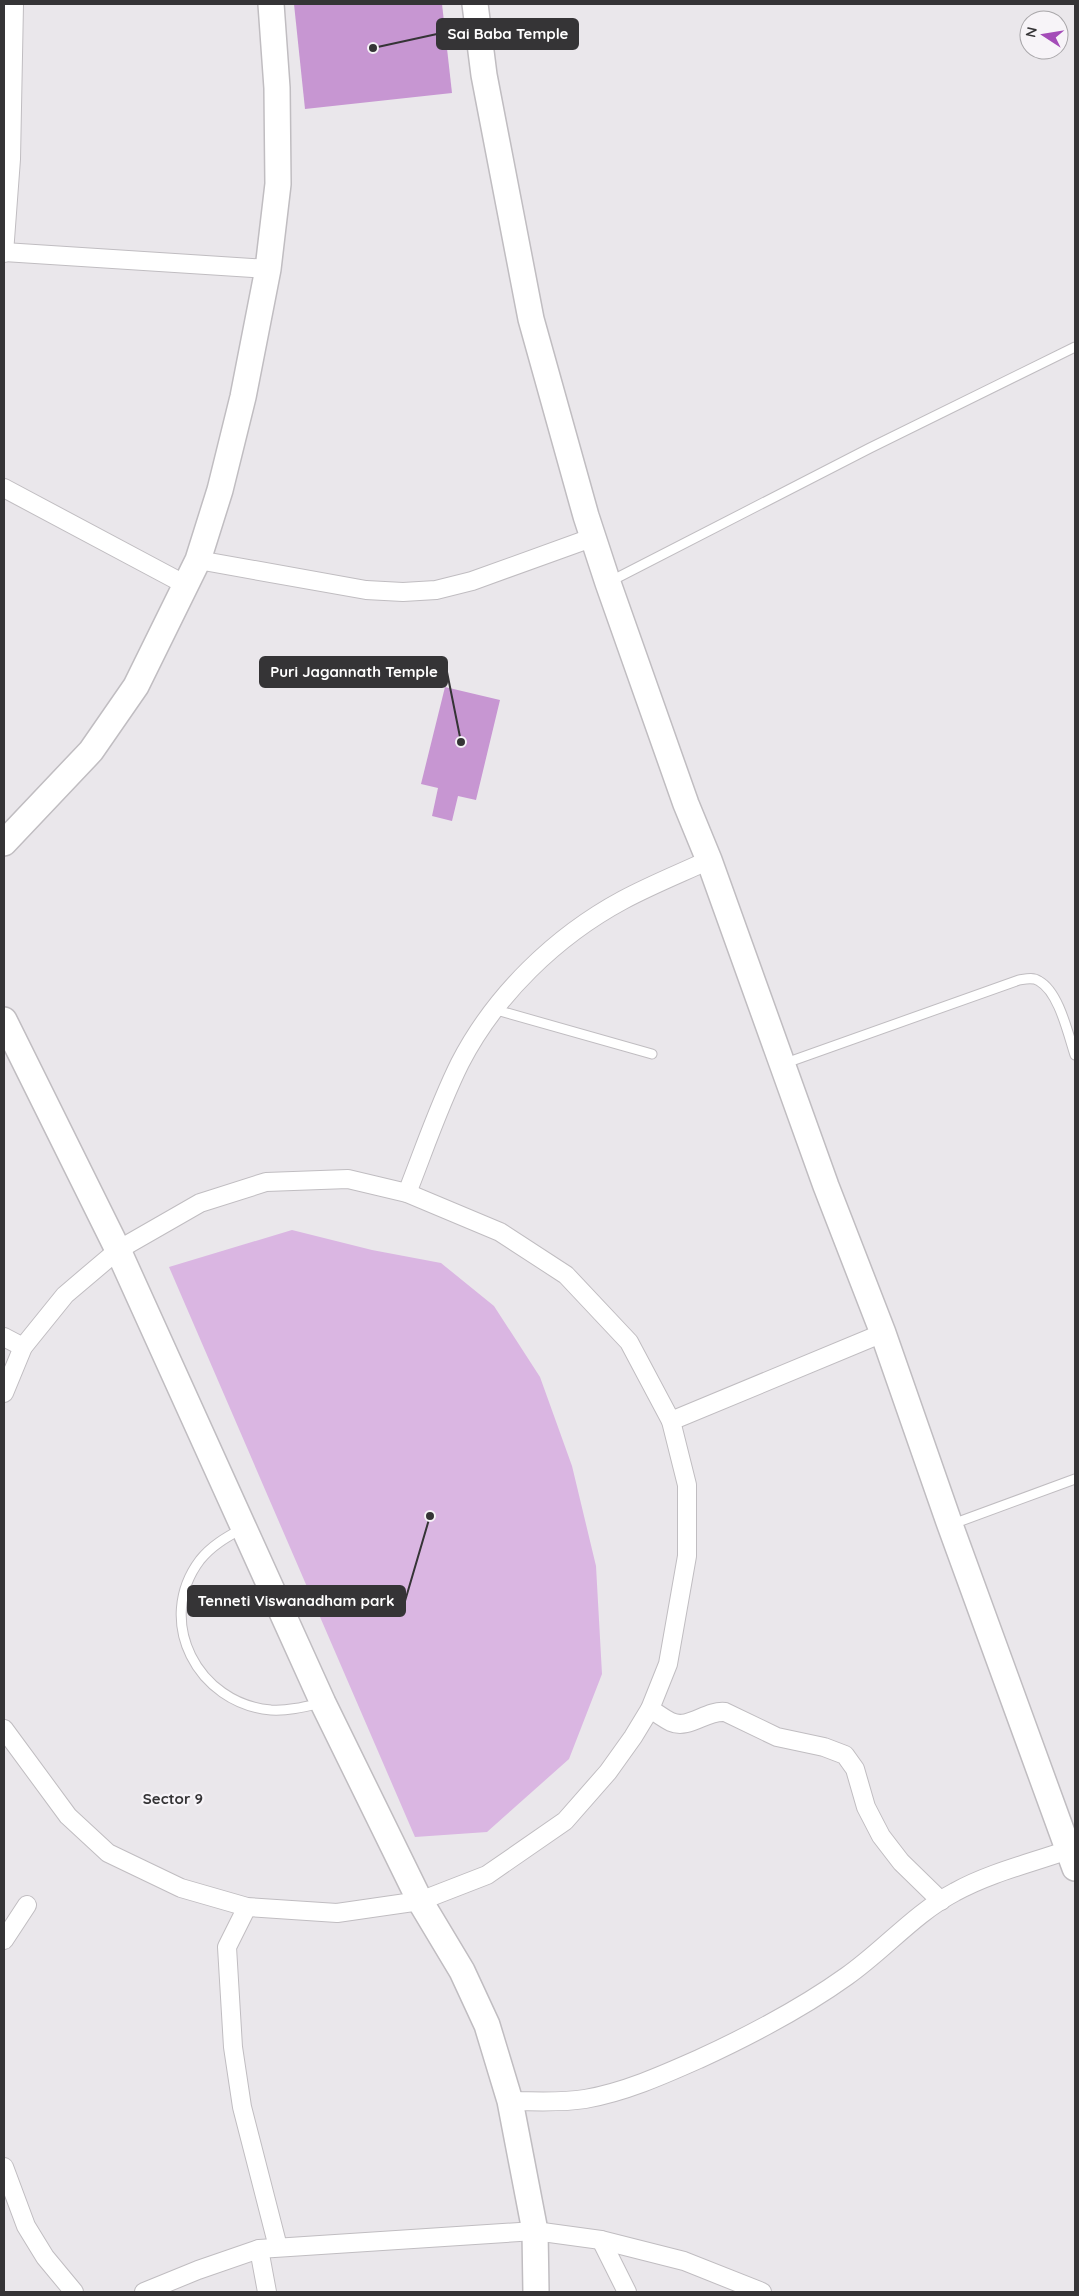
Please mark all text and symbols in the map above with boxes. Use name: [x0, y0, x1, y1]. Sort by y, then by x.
north arrow: [1019, 10, 1069, 60]
callout: Sai Baba Temple: [437, 19, 578, 49]
text: Sai Baba Temple: [448, 24, 569, 43]
text: N: [1021, 25, 1041, 39]
callout: Puri Jagannath Temple: [260, 657, 447, 687]
text: Puri Jagannath Temple: [270, 662, 438, 681]
callout: Tenneti Viswanadham park: [188, 1586, 405, 1616]
text: Tenneti Viswanadham park: [198, 1591, 394, 1610]
district label: Sector 9: [143, 1789, 203, 1808]

